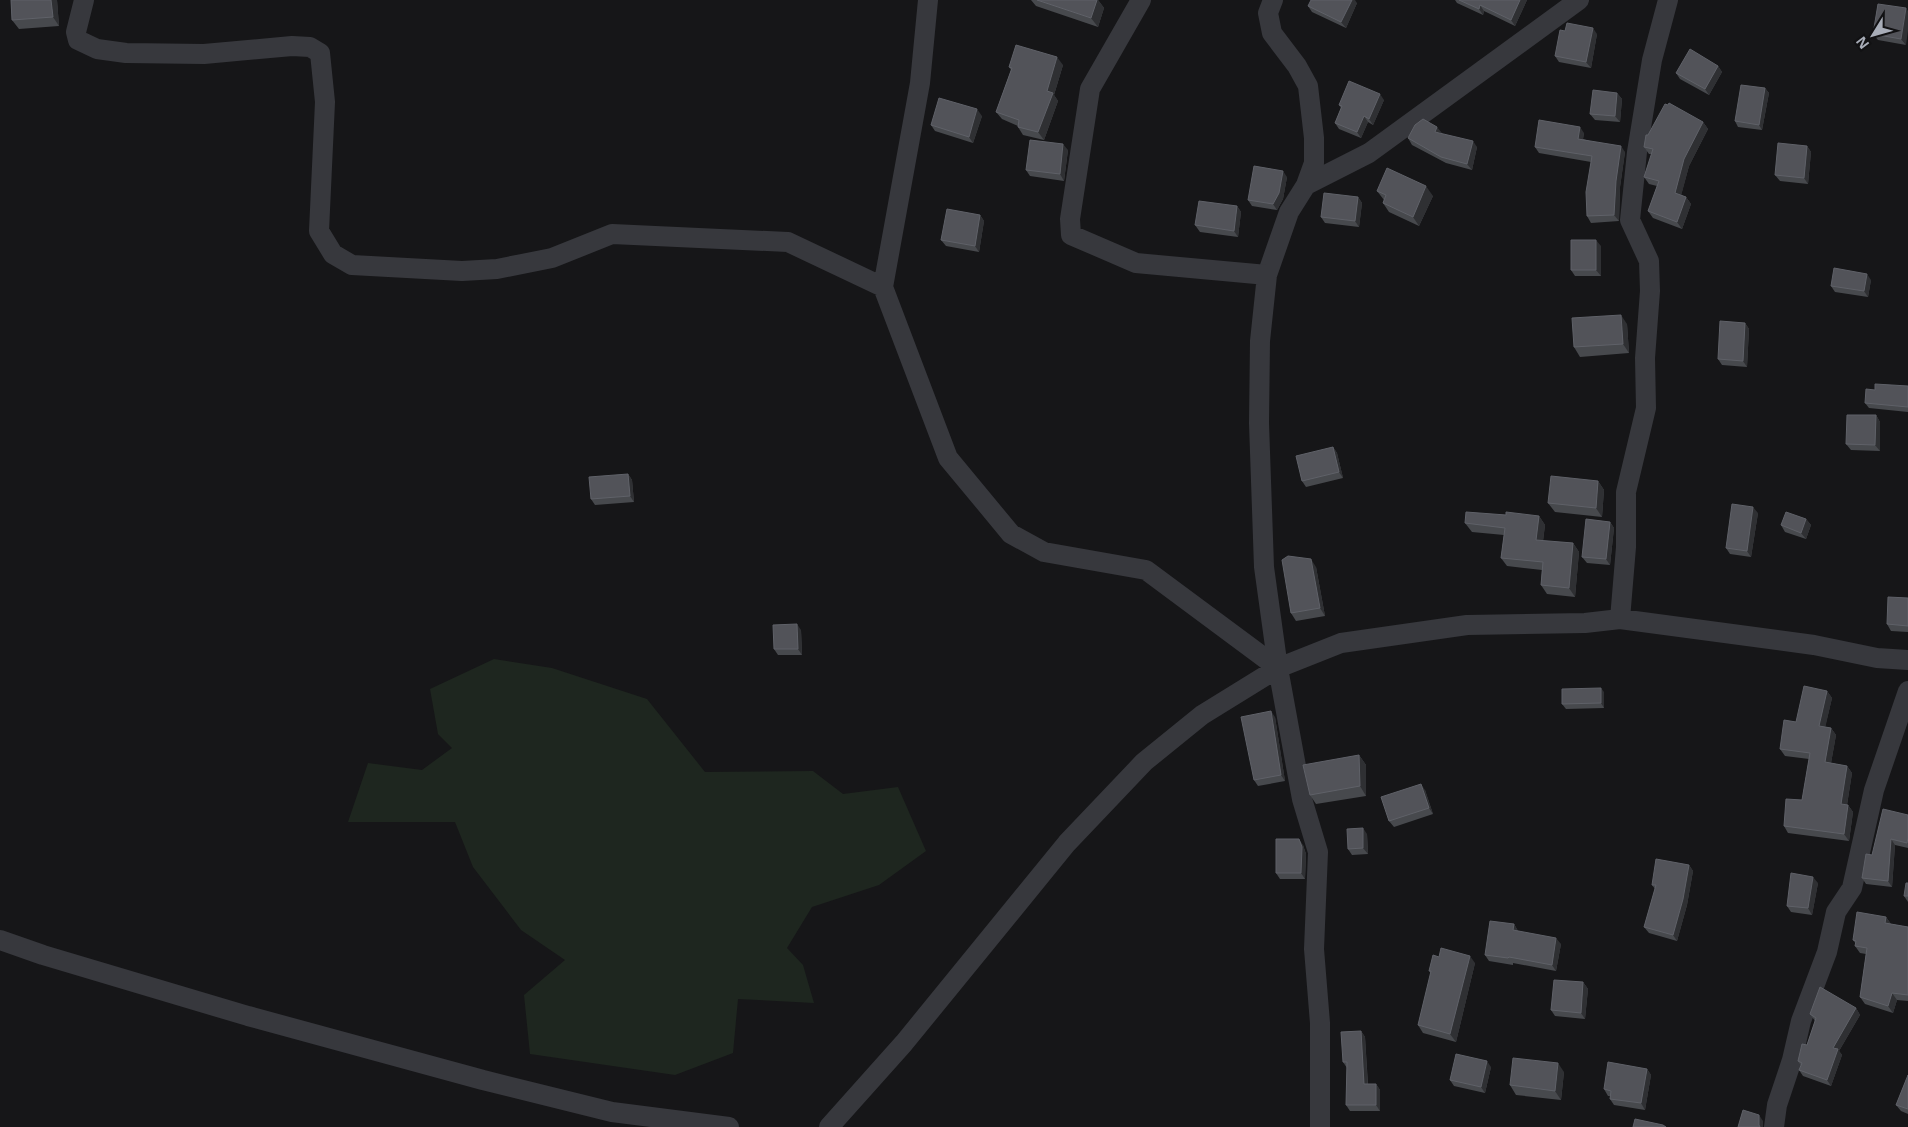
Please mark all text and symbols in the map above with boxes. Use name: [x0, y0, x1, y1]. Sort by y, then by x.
north arrow: [1848, 10, 1898, 60]
text: N: [1851, 33, 1873, 53]

